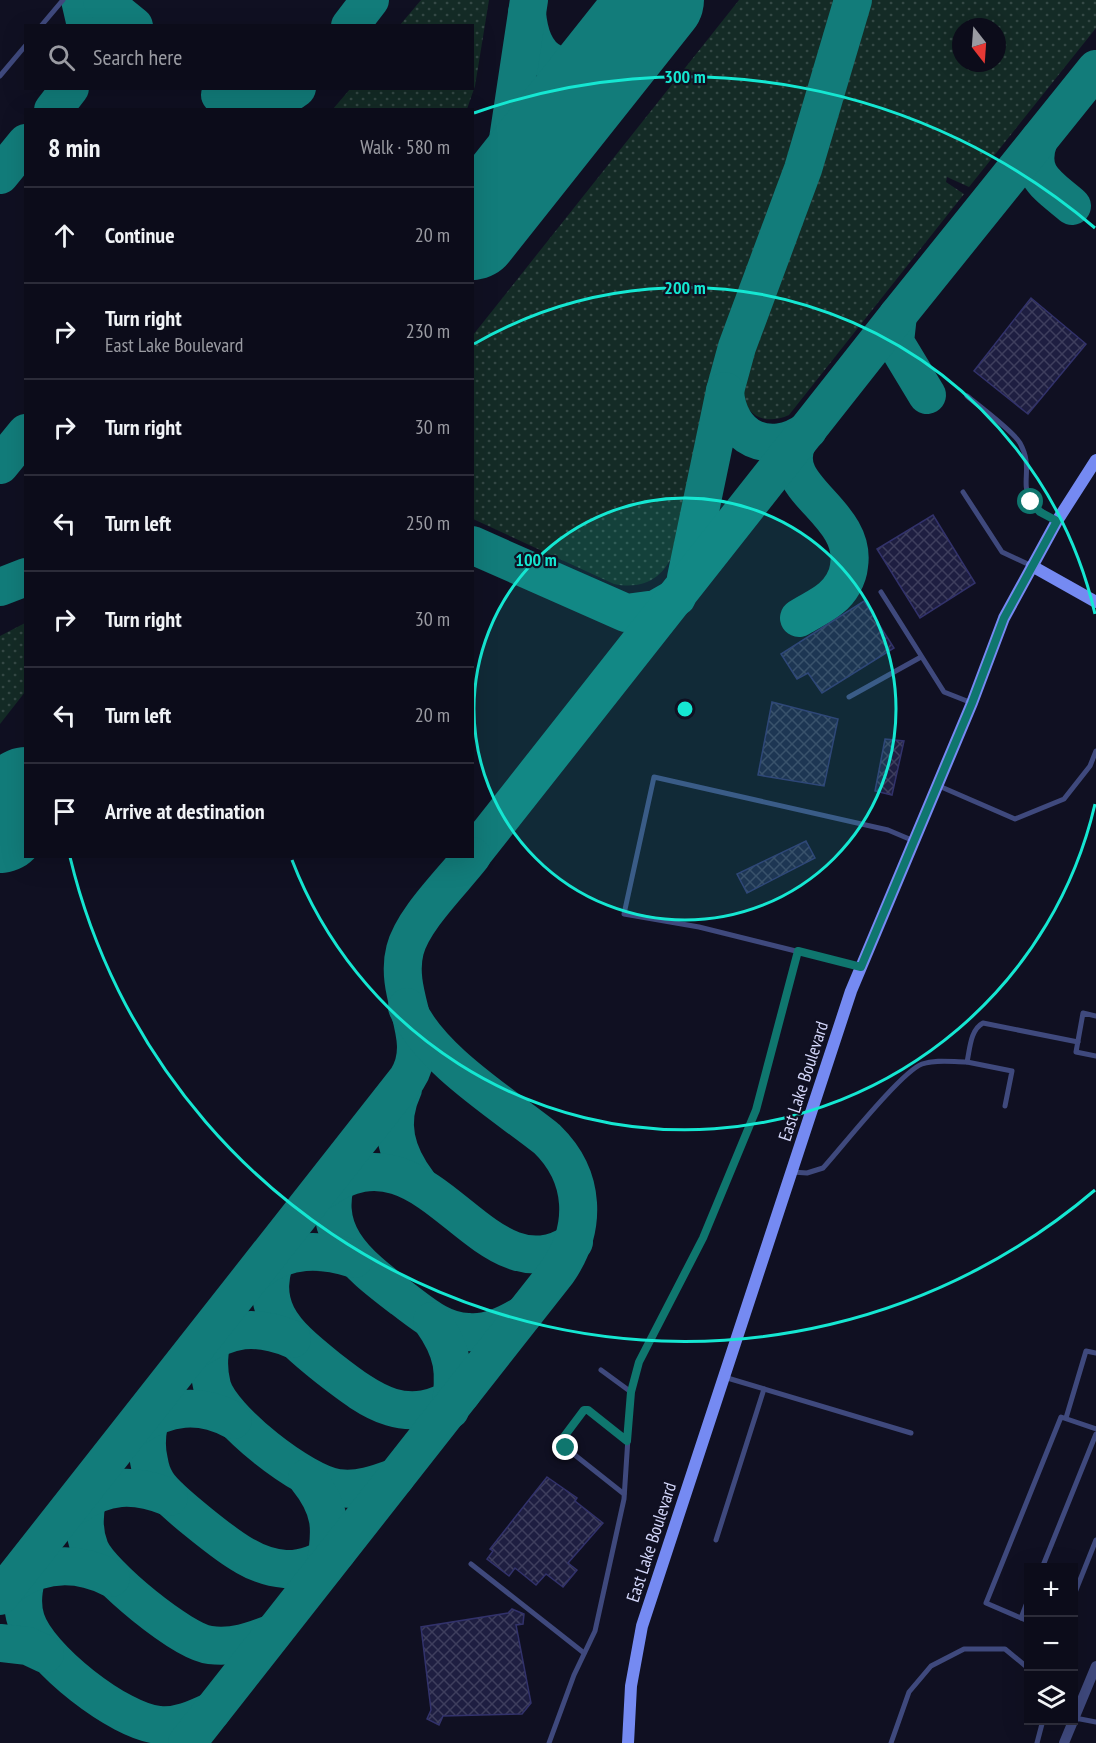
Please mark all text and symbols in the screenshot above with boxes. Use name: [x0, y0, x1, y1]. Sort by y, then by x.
north arrow: [952, 18, 1006, 72]
search box: [24, 24, 474, 90]
icon: search: [45, 41, 78, 74]
text: Search here: [93, 43, 182, 71]
text: 300 m: [664, 65, 706, 88]
text: 8 min: [48, 131, 101, 164]
text: Walk · 580 m: [360, 134, 450, 160]
icon: ahead: [48, 219, 81, 252]
text: Continue: [105, 221, 175, 249]
text: 20 m: [415, 222, 450, 248]
text: 200 m: [664, 276, 706, 299]
text: Turn right: [105, 304, 182, 332]
icon: right: [48, 315, 81, 348]
text: 230 m: [406, 318, 450, 344]
text: East Lake Boulevard: [105, 332, 243, 358]
icon: right: [48, 411, 81, 444]
text: Turn right: [105, 413, 182, 441]
text: 30 m: [415, 414, 450, 440]
route start: [1017, 488, 1043, 514]
icon: left: [48, 507, 81, 540]
text: Turn left: [105, 509, 171, 537]
text: 250 m: [406, 510, 450, 536]
text: 100 m: [515, 548, 557, 571]
icon: right: [48, 603, 81, 636]
text: Turn right: [105, 605, 182, 633]
text: 30 m: [415, 606, 450, 632]
icon: left: [48, 699, 81, 732]
centre of rings: [675, 699, 695, 719]
text: Turn left: [105, 701, 171, 729]
text: 20 m: [415, 702, 450, 728]
icon: arrive: [48, 795, 81, 828]
text: Arrive at destination: [105, 797, 265, 825]
street label: East Lake Boulevard: [773, 1018, 833, 1144]
route end: [552, 1434, 578, 1460]
street label: East Lake Boulevard: [621, 1479, 681, 1605]
map controls: [1024, 1563, 1078, 1725]
button: +: [1024, 1563, 1078, 1617]
button: −: [1024, 1617, 1078, 1671]
button: layers: [1024, 1671, 1078, 1725]

